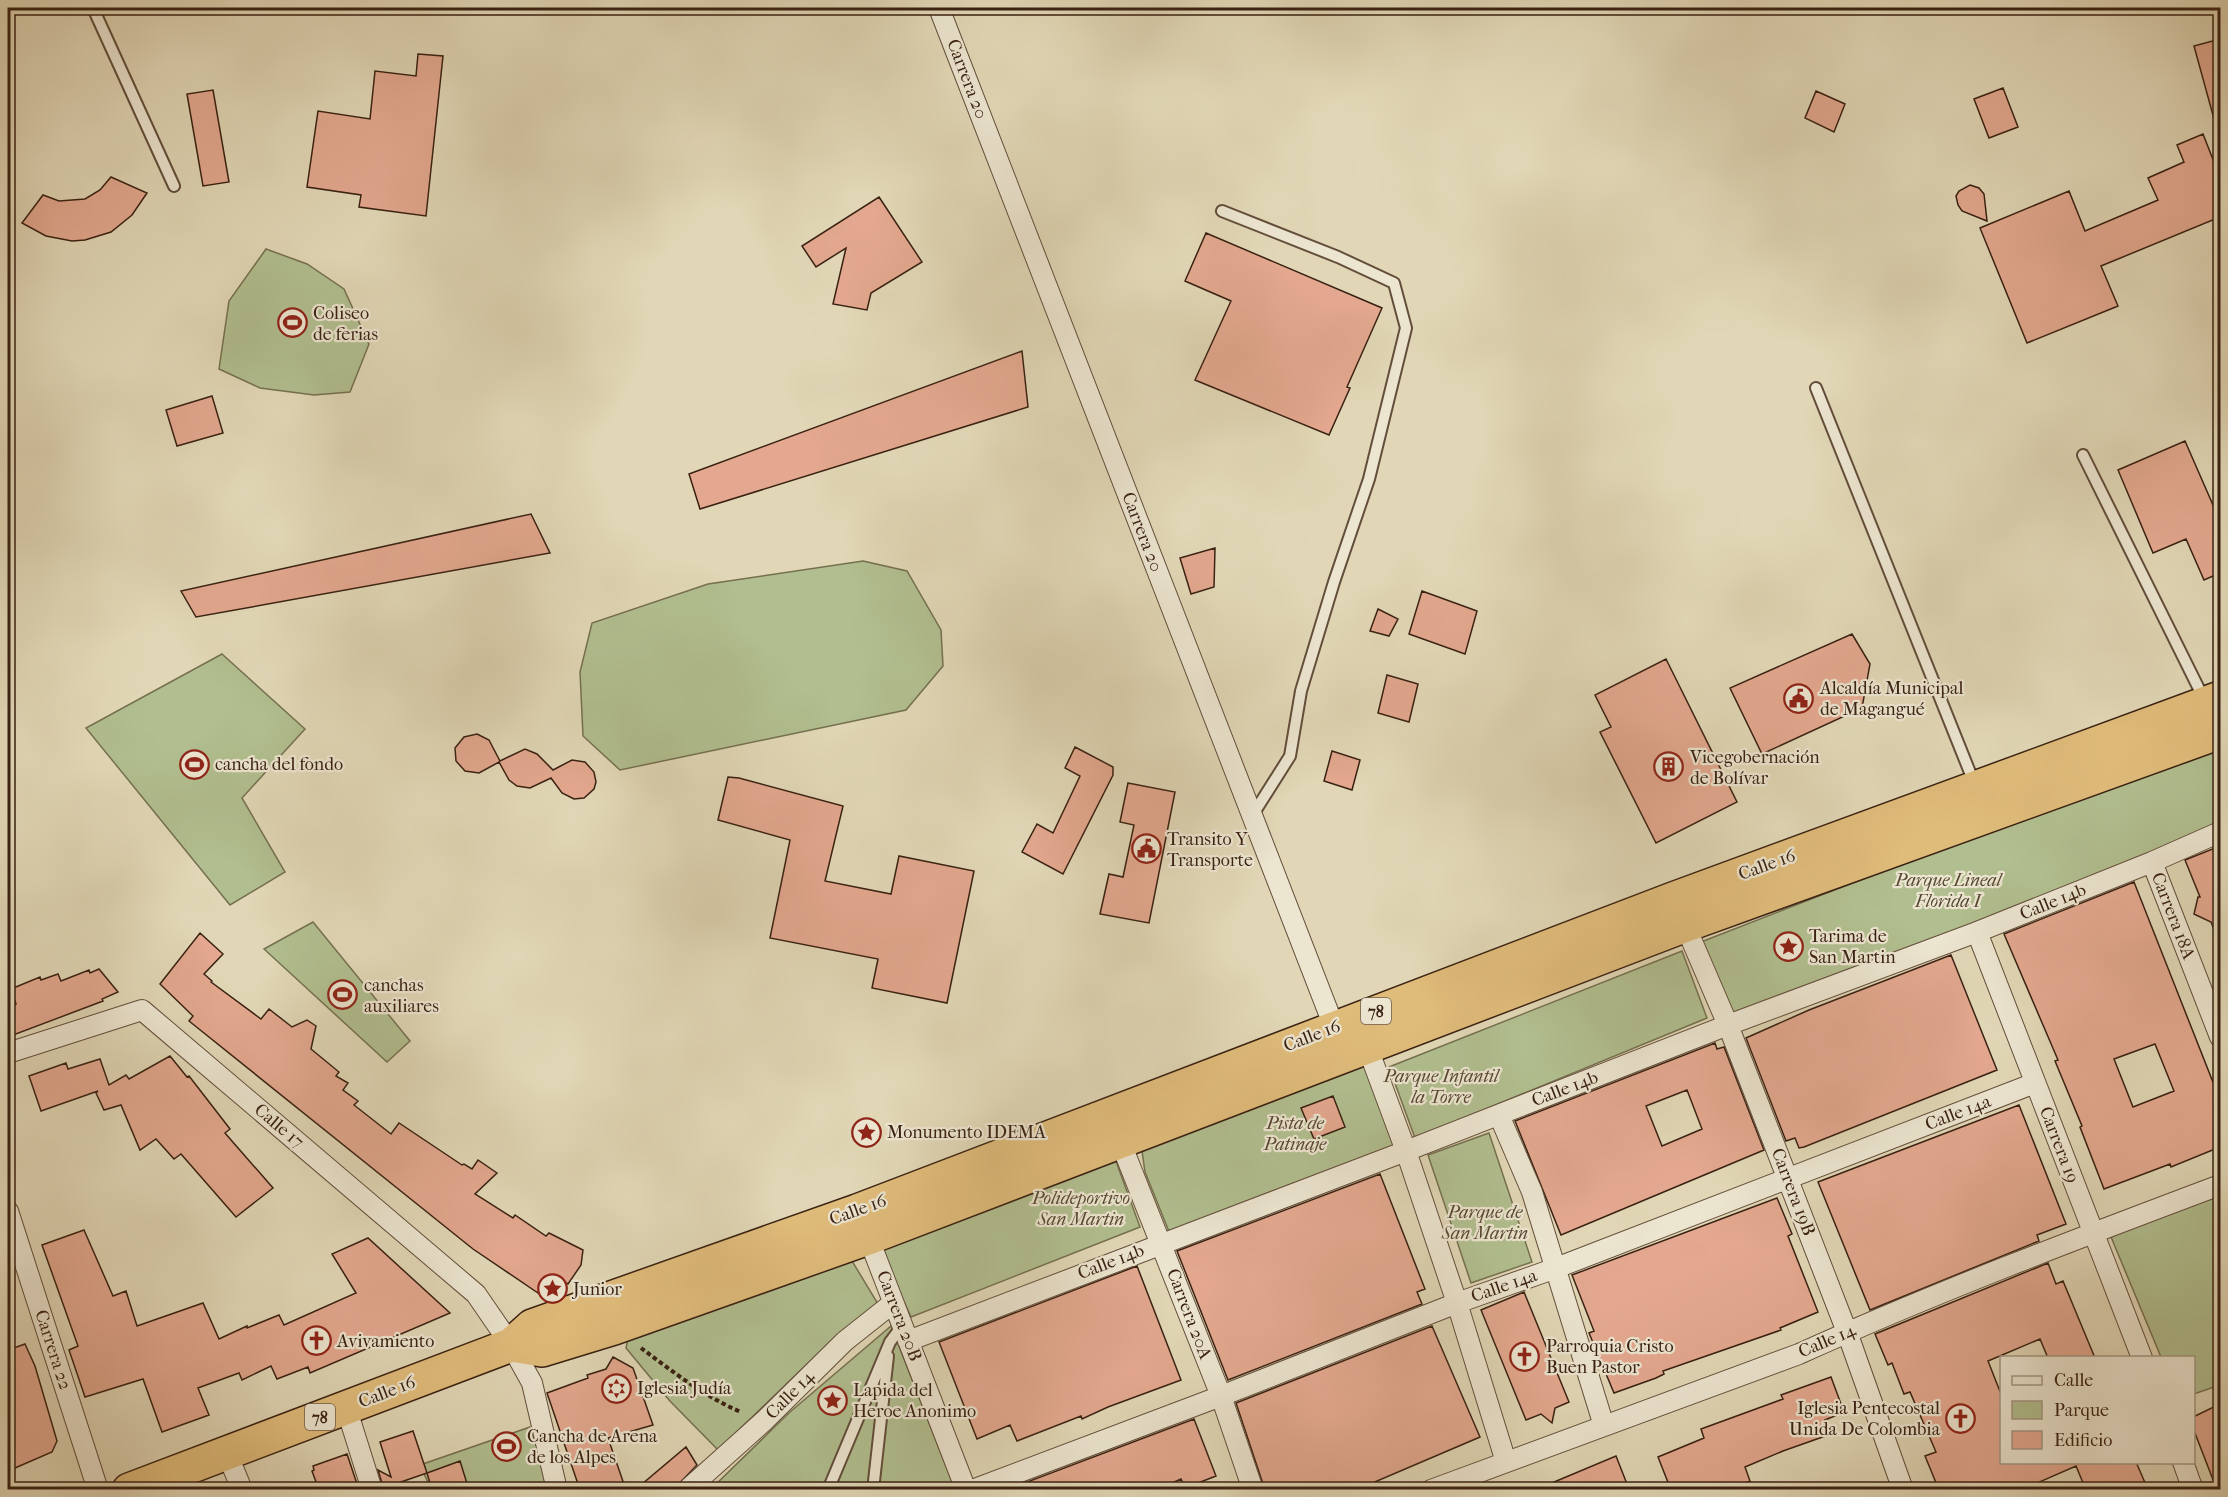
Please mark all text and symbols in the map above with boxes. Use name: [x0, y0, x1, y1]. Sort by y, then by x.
street label: Carrera 20: [942, 36, 992, 122]
place label: Coliseo de ferias: [313, 303, 378, 345]
sports icon: Coliseo de ferias: [276, 307, 308, 339]
street label: Carrera 20: [1117, 489, 1167, 575]
place label: Alcaldía Municipal de Magangué: [1819, 678, 1963, 720]
public building icon: Alcaldía Municipal de Magangué: [1783, 682, 1815, 714]
place label: Vicegobernación de Bolívar: [1689, 747, 1820, 789]
sports icon: cancha del fondo: [178, 748, 210, 780]
building icon: Vicegobernación de Bolívar: [1653, 751, 1685, 783]
place label: cancha del fondo: [215, 754, 343, 775]
place label: Transito Y Transporte: [1167, 829, 1253, 871]
public building icon: Transito Y Transporte: [1130, 833, 1162, 865]
street label: Calle 16: [1736, 845, 1799, 885]
park label: Parque Lineal Florida I: [1894, 870, 2004, 912]
street label: Carrera 18A: [2147, 870, 2199, 963]
street label: Calle 14b: [2017, 879, 2089, 925]
place label: Tarima de San Martin: [1809, 926, 1896, 968]
place icon: Tarima de San Martin: [1772, 930, 1804, 962]
place label: canchas auxiliares: [364, 975, 439, 1017]
sports icon: canchas auxiliares: [327, 979, 359, 1011]
road number: 78: [1361, 998, 1391, 1024]
street label: Calle 16: [1281, 1016, 1344, 1056]
park label: Parque Infantil la Torre: [1383, 1066, 1501, 1108]
street label: Calle 14b: [1529, 1067, 1601, 1111]
street label: Calle 14a: [1922, 1091, 1994, 1135]
street label: Calle 17: [250, 1099, 308, 1153]
street label: Carrera 19: [2035, 1104, 2083, 1186]
park label: Pista de Patinaje: [1263, 1113, 1327, 1155]
place icon: Monumento IDEMA: [850, 1116, 882, 1148]
place label: Monumento IDEMA: [887, 1122, 1046, 1143]
street label: Carrera 19B: [1767, 1145, 1819, 1239]
park label: Polideportivo San Martin: [1031, 1188, 1130, 1230]
street label: Calle 16: [827, 1190, 890, 1230]
park label: Parque de San Martin: [1441, 1202, 1528, 1244]
street label: Calle 14b: [1075, 1240, 1147, 1284]
street label: Calle 14a: [1468, 1265, 1540, 1307]
street label: Carrera 20A: [1162, 1266, 1216, 1363]
street label: Carrera 20B: [872, 1268, 926, 1364]
place icon: Junior: [536, 1273, 568, 1305]
place label: Junior: [571, 1279, 622, 1300]
street label: Carrera 22: [30, 1307, 76, 1393]
street label: Calle 14: [1795, 1319, 1859, 1362]
church icon: Avivamiento: [300, 1325, 332, 1357]
place label: Avivamiento: [336, 1331, 434, 1352]
place label: Parroquia Cristo Buen Pastor: [1546, 1336, 1674, 1378]
church icon: Parroquia Cristo Buen Pastor: [1509, 1340, 1541, 1372]
legend: [2000, 1356, 2195, 1464]
street label: Calle 14: [761, 1366, 819, 1424]
text: Calle: [2054, 1370, 2093, 1391]
street label: Calle 16: [356, 1372, 419, 1412]
synagogue icon: Iglesia Judía: [600, 1372, 632, 1404]
place label: Iglesia Judía: [637, 1378, 732, 1399]
place label: Lapida del Heroe Anonimo: [853, 1380, 976, 1422]
place icon: Lapida del Heroe Anonimo: [816, 1384, 848, 1416]
place label: Iglesia Pentecostal Unida De Colombia: [1789, 1398, 1941, 1440]
text: Parque: [2054, 1400, 2109, 1421]
church icon: Iglesia Pentecostal Unida De Colombia: [1945, 1402, 1977, 1434]
road number: 78: [305, 1404, 335, 1430]
place label: Cancha de Arena de los Alpes: [527, 1426, 658, 1468]
sports icon: Cancha de Arena de los Alpes: [490, 1430, 522, 1462]
text: Edificio: [2054, 1430, 2112, 1451]

